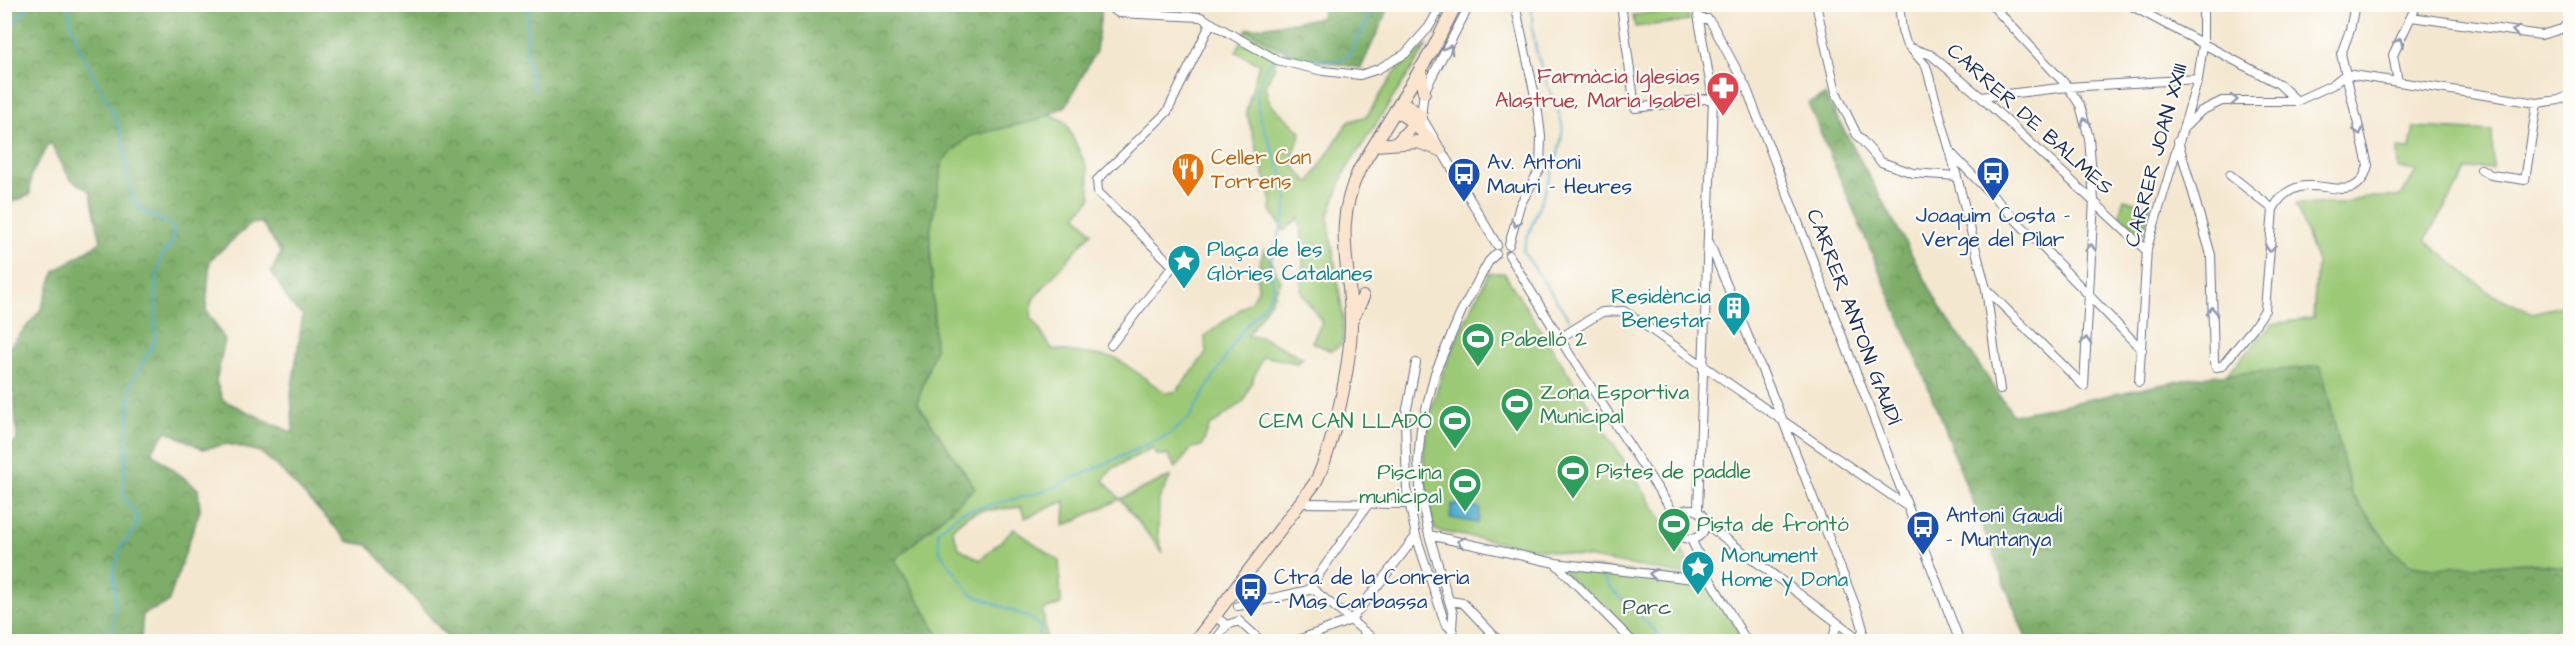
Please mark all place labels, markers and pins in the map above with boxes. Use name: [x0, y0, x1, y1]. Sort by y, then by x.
place label: Farmàcia Iglesias Alastrue, Maria Isabel: [1495, 62, 1700, 115]
pharmacy icon: Farmàcia Iglesias Alastrue, Maria Isabel: [1705, 70, 1741, 117]
place label: Celler Can Torrens: [1211, 143, 1311, 196]
place label: Av. Antoni Mauri - Heures: [1487, 148, 1632, 201]
restaurant icon: Celler Can Torrens: [1170, 151, 1206, 198]
bus stop icon: Joaquim Costa - Verge del Pilar: [1975, 155, 2011, 202]
bus stop icon: Av. Antoni Mauri - Heures: [1446, 156, 1482, 203]
place label: Joaquim Costa - Verge del Pilar: [1916, 201, 2071, 256]
place label: Plaça de les Glòries Catalanes: [1207, 235, 1373, 288]
place icon: Plaça de les Glòries Catalanes: [1166, 243, 1202, 290]
place label: Residència Benestar: [1611, 282, 1711, 335]
building icon: Residència Benestar: [1716, 290, 1752, 337]
sports icon: Pabelló 2: [1460, 321, 1496, 368]
place label: Pabelló 2: [1501, 325, 1587, 354]
place label: Zona Esportiva Municipal: [1540, 378, 1689, 432]
sports icon: Zona Esportiva Municipal: [1499, 386, 1535, 433]
sports icon: CEM CAN LLADÓ: [1437, 403, 1473, 450]
place label: CEM CAN LLADÓ: [1259, 407, 1432, 436]
sports icon: Pistes de paddle: [1555, 453, 1591, 500]
place label: Pistes de paddle: [1596, 457, 1751, 487]
place label: Piscina municipal: [1359, 458, 1442, 512]
sports icon: Piscina municipal: [1447, 466, 1483, 513]
place label: Antoni Gaudí - Muntanya: [1946, 501, 2063, 556]
sports icon: Pista de frontó: [1656, 506, 1692, 553]
bus stop icon: Antoni Gaudí - Muntanya: [1905, 509, 1941, 556]
place label: Pista de frontó: [1697, 510, 1849, 539]
place label: Monument Home y Dona: [1721, 541, 1849, 596]
place icon: Monument Home y Dona: [1680, 549, 1716, 596]
place label: Ctra. de la Conreria - Mas Carbassa: [1274, 563, 1470, 616]
bus stop icon: Ctra. de la Conreria - Mas Carbassa: [1233, 571, 1269, 618]

